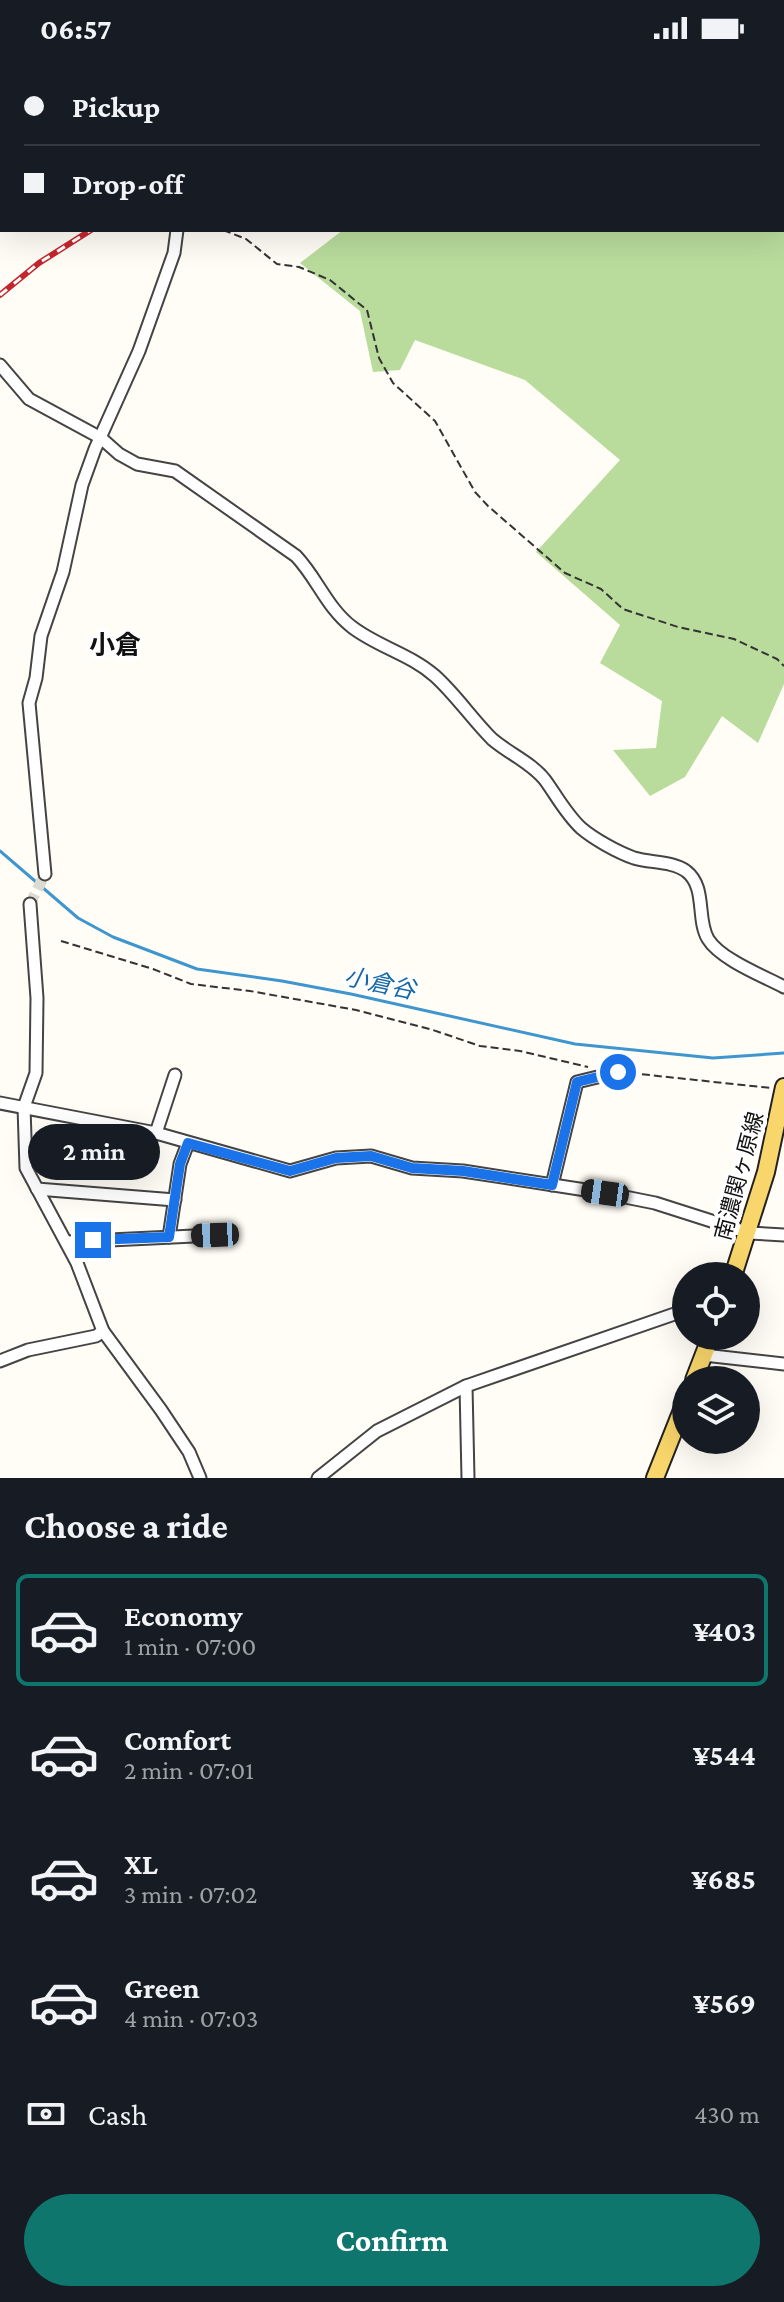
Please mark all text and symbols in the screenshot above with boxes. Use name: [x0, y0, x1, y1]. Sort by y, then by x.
text: 06:57: [40, 12, 111, 45]
text: Pickup: [72, 90, 160, 123]
text: Drop-off: [72, 167, 183, 200]
district label: 小倉: [89, 631, 141, 660]
water label: 小倉谷: [342, 962, 420, 1004]
route start: [600, 1054, 636, 1090]
street label: 南濃関ヶ原線: [710, 1109, 768, 1243]
callout: 2 min: [27, 1124, 159, 1180]
text: 2 min: [63, 1137, 125, 1166]
car: [580, 1178, 630, 1208]
route end: [75, 1222, 111, 1258]
car: [191, 1222, 239, 1248]
map controls: [672, 1262, 760, 1454]
button: locate: [672, 1262, 760, 1350]
button: layers: [672, 1366, 760, 1454]
text: Choose a ride: [24, 1506, 228, 1546]
icon: car: [28, 1594, 100, 1666]
text: Economy: [124, 1599, 243, 1632]
text: ¥403: [693, 1614, 756, 1647]
text: 1 min · 07:00: [124, 1632, 256, 1661]
icon: car: [28, 1718, 100, 1790]
text: Comfort: [124, 1723, 231, 1756]
text: ¥544: [693, 1738, 756, 1771]
text: 2 min · 07:01: [124, 1756, 254, 1785]
icon: car: [28, 1842, 100, 1914]
text: XL: [124, 1847, 158, 1880]
text: ¥685: [691, 1862, 756, 1895]
text: 3 min · 07:02: [124, 1880, 257, 1909]
icon: car: [28, 1966, 100, 2038]
text: Green: [124, 1971, 200, 2004]
text: ¥569: [693, 1986, 756, 2019]
text: 4 min · 07:03: [124, 2004, 258, 2033]
icon: cash: [24, 2092, 68, 2136]
text: Cash: [88, 2098, 147, 2131]
text: 430 m: [694, 2100, 760, 2129]
button: Confirm: [24, 2194, 760, 2286]

